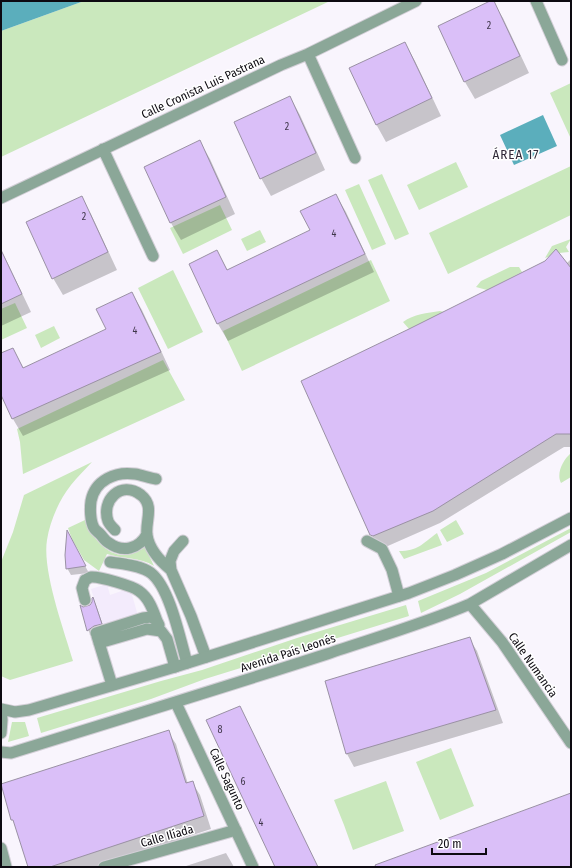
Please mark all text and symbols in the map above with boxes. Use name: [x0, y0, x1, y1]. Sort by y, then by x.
house number: 2: [487, 20, 492, 32]
street label: Calle Cronista Luis Pastrana: [139, 52, 267, 122]
house number: 2: [285, 121, 290, 133]
district label: ÁREA 17: [492, 147, 540, 162]
house number: 2: [82, 211, 87, 223]
house number: 4: [332, 228, 337, 240]
house number: 4: [133, 325, 138, 337]
street label: Calle Numancia: [506, 630, 561, 700]
street label: Avenida País Leonés: [239, 631, 337, 675]
house number: 8: [218, 724, 223, 736]
street label: Calle Sagunto: [207, 746, 247, 812]
house number: 6: [241, 776, 246, 788]
house number: 4: [259, 817, 264, 829]
street label: Calle Ilíada: [139, 822, 195, 850]
scale bar: [432, 830, 486, 856]
text: 20 m: [438, 837, 462, 851]

